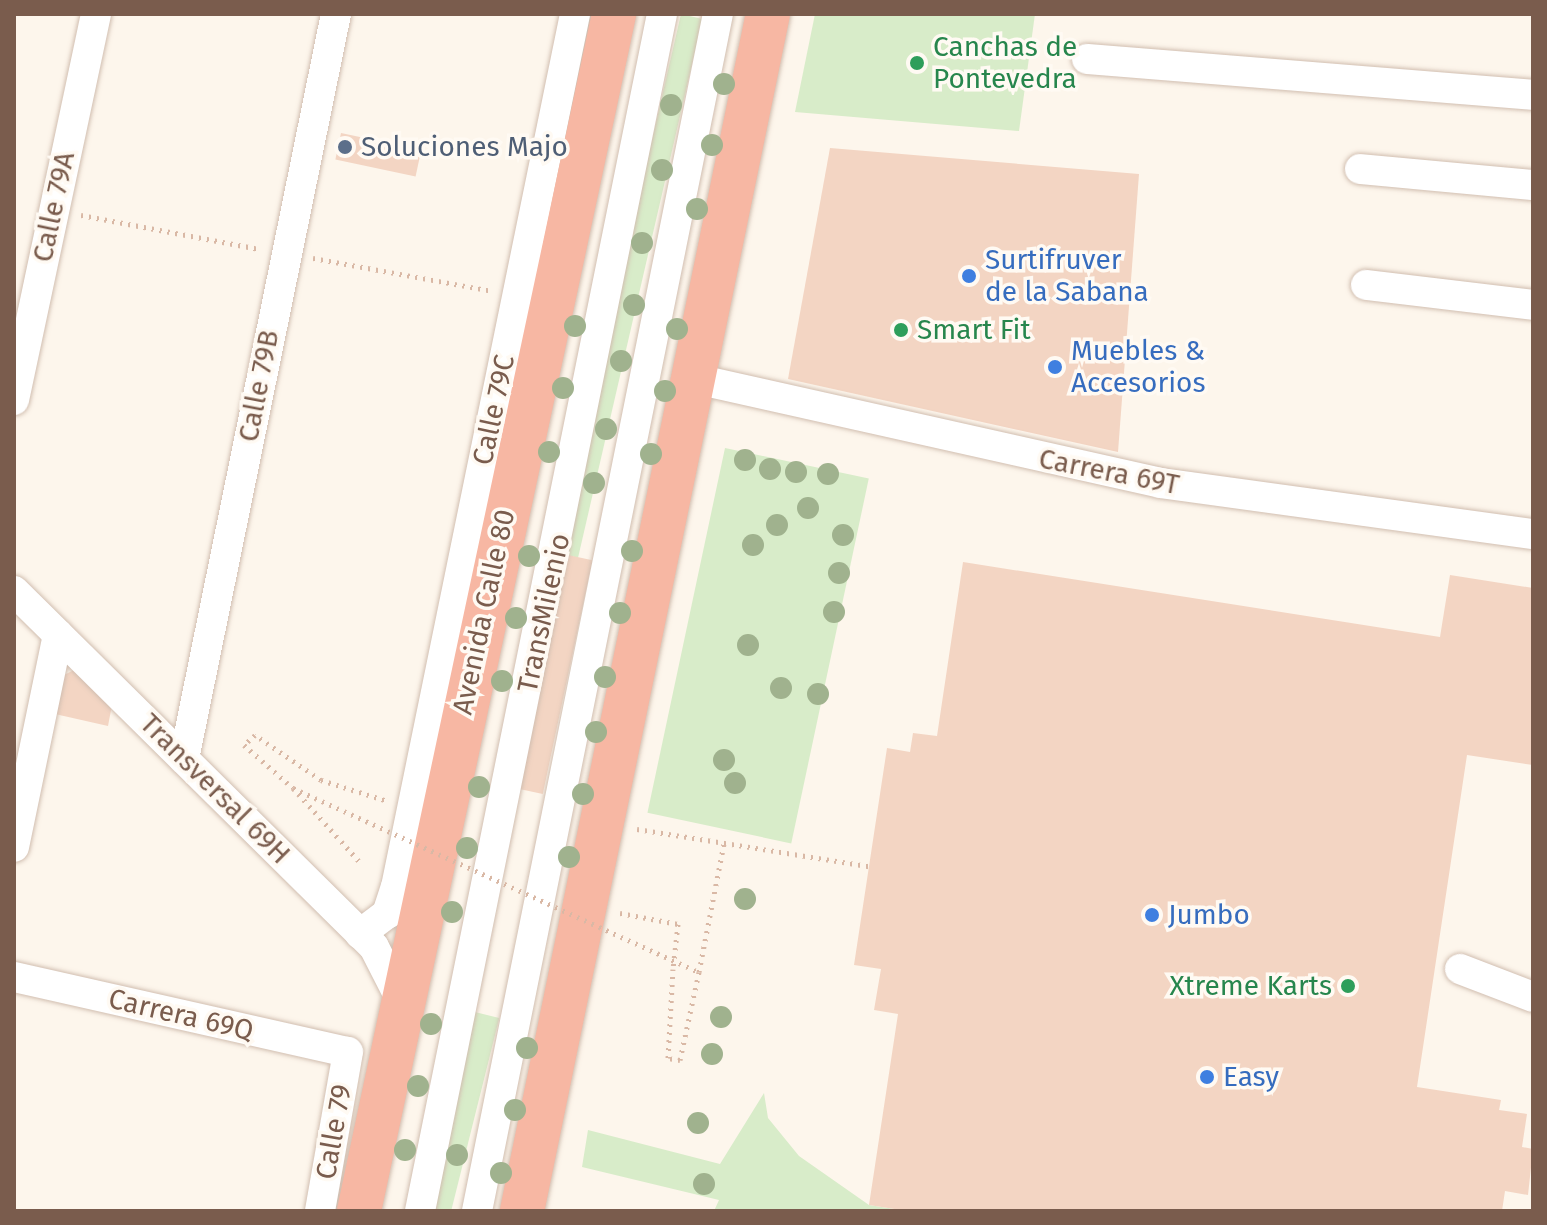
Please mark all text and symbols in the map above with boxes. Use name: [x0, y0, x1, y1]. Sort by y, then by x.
place label: Canchas de Pontevedra: [933, 30, 1077, 96]
marker: Canchas de Pontevedra: [908, 54, 926, 72]
place label: Soluciones Majo: [361, 130, 568, 164]
marker: Soluciones Majo: [336, 138, 354, 156]
street label: Calle 79A: [26, 149, 82, 265]
place label: Surtifruver de la Sabana: [985, 243, 1149, 309]
marker: Surtifruver de la Sabana: [960, 267, 978, 285]
place label: Smart Fit: [917, 313, 1031, 347]
marker: Smart Fit: [892, 321, 910, 339]
street label: Calle 79B: [232, 327, 286, 445]
place label: Muebles & Accesorios: [1071, 334, 1206, 400]
street label: Calle 79C: [466, 352, 522, 468]
marker: Muebles & Accesorios: [1046, 358, 1064, 376]
street label: Carrera 69T: [1036, 442, 1182, 502]
street label: Avenida Calle 80: [446, 506, 522, 718]
street label: TransMilenio: [511, 530, 577, 696]
street label: Transversal 69H: [133, 707, 297, 871]
place label: Jumbo: [1168, 898, 1250, 932]
marker: Jumbo: [1143, 906, 1161, 924]
place label: Xtreme Karts: [1170, 969, 1332, 1003]
marker: Xtreme Karts: [1339, 977, 1357, 995]
street label: Carrera 69Q: [105, 982, 257, 1048]
place label: Easy: [1223, 1060, 1279, 1094]
marker: Easy: [1198, 1068, 1216, 1086]
street label: Calle 79: [309, 1082, 359, 1182]

